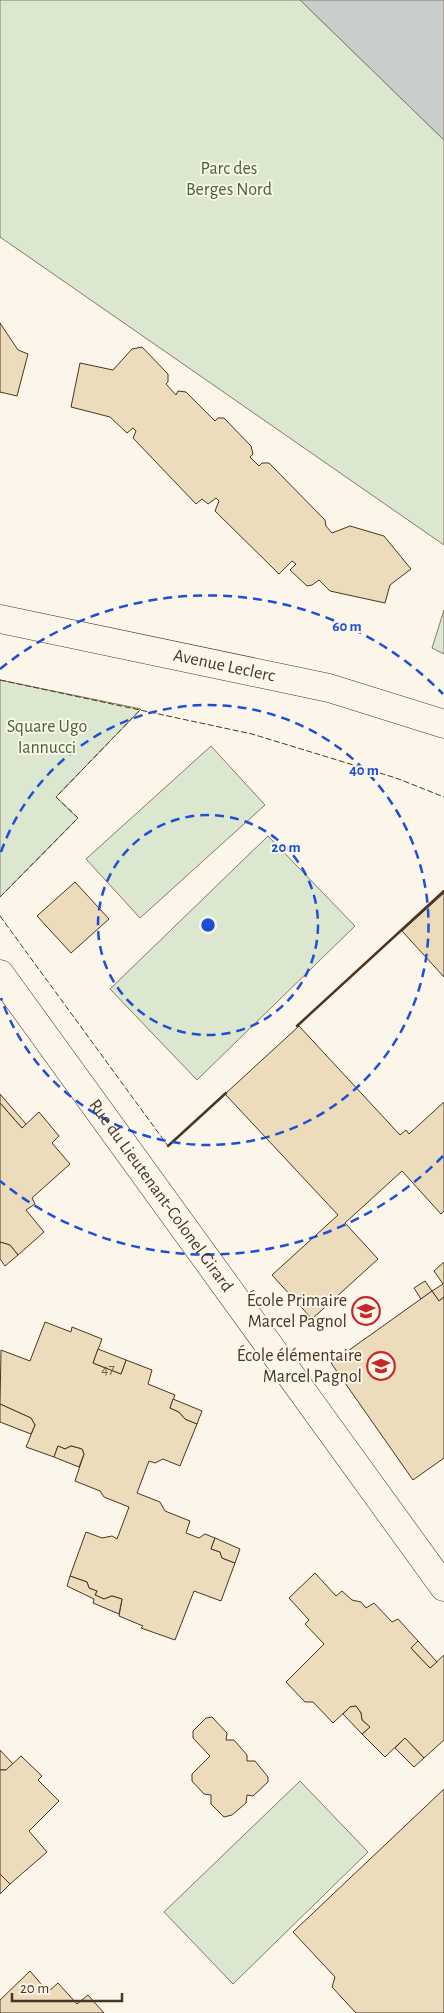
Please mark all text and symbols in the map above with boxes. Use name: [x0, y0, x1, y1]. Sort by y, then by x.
park label: Parc des Berges Nord: [186, 160, 272, 199]
text: 60 m: [332, 619, 362, 634]
street label: Avenue Leclerc: [172, 647, 277, 685]
park label: Square Ugo Iannucci: [7, 718, 87, 757]
text: 40 m: [349, 763, 379, 778]
text: 20 m: [271, 840, 301, 855]
centre of rings: [199, 916, 217, 934]
street label: Rue du Lieutenant-Colonel Girard: [85, 1096, 236, 1295]
place label: École Primaire Marcel Pagnol: [247, 1289, 347, 1331]
school or university icon: École Primaire Marcel Pagnol: [351, 1296, 381, 1326]
place label: École élémentaire Marcel Pagnol: [237, 1344, 362, 1386]
school or university icon: École élémentaire Marcel Pagnol: [366, 1351, 396, 1381]
house number: 47: [101, 1362, 115, 1377]
scale bar: [12, 1970, 122, 2002]
text: 20 m: [20, 1981, 49, 1996]

